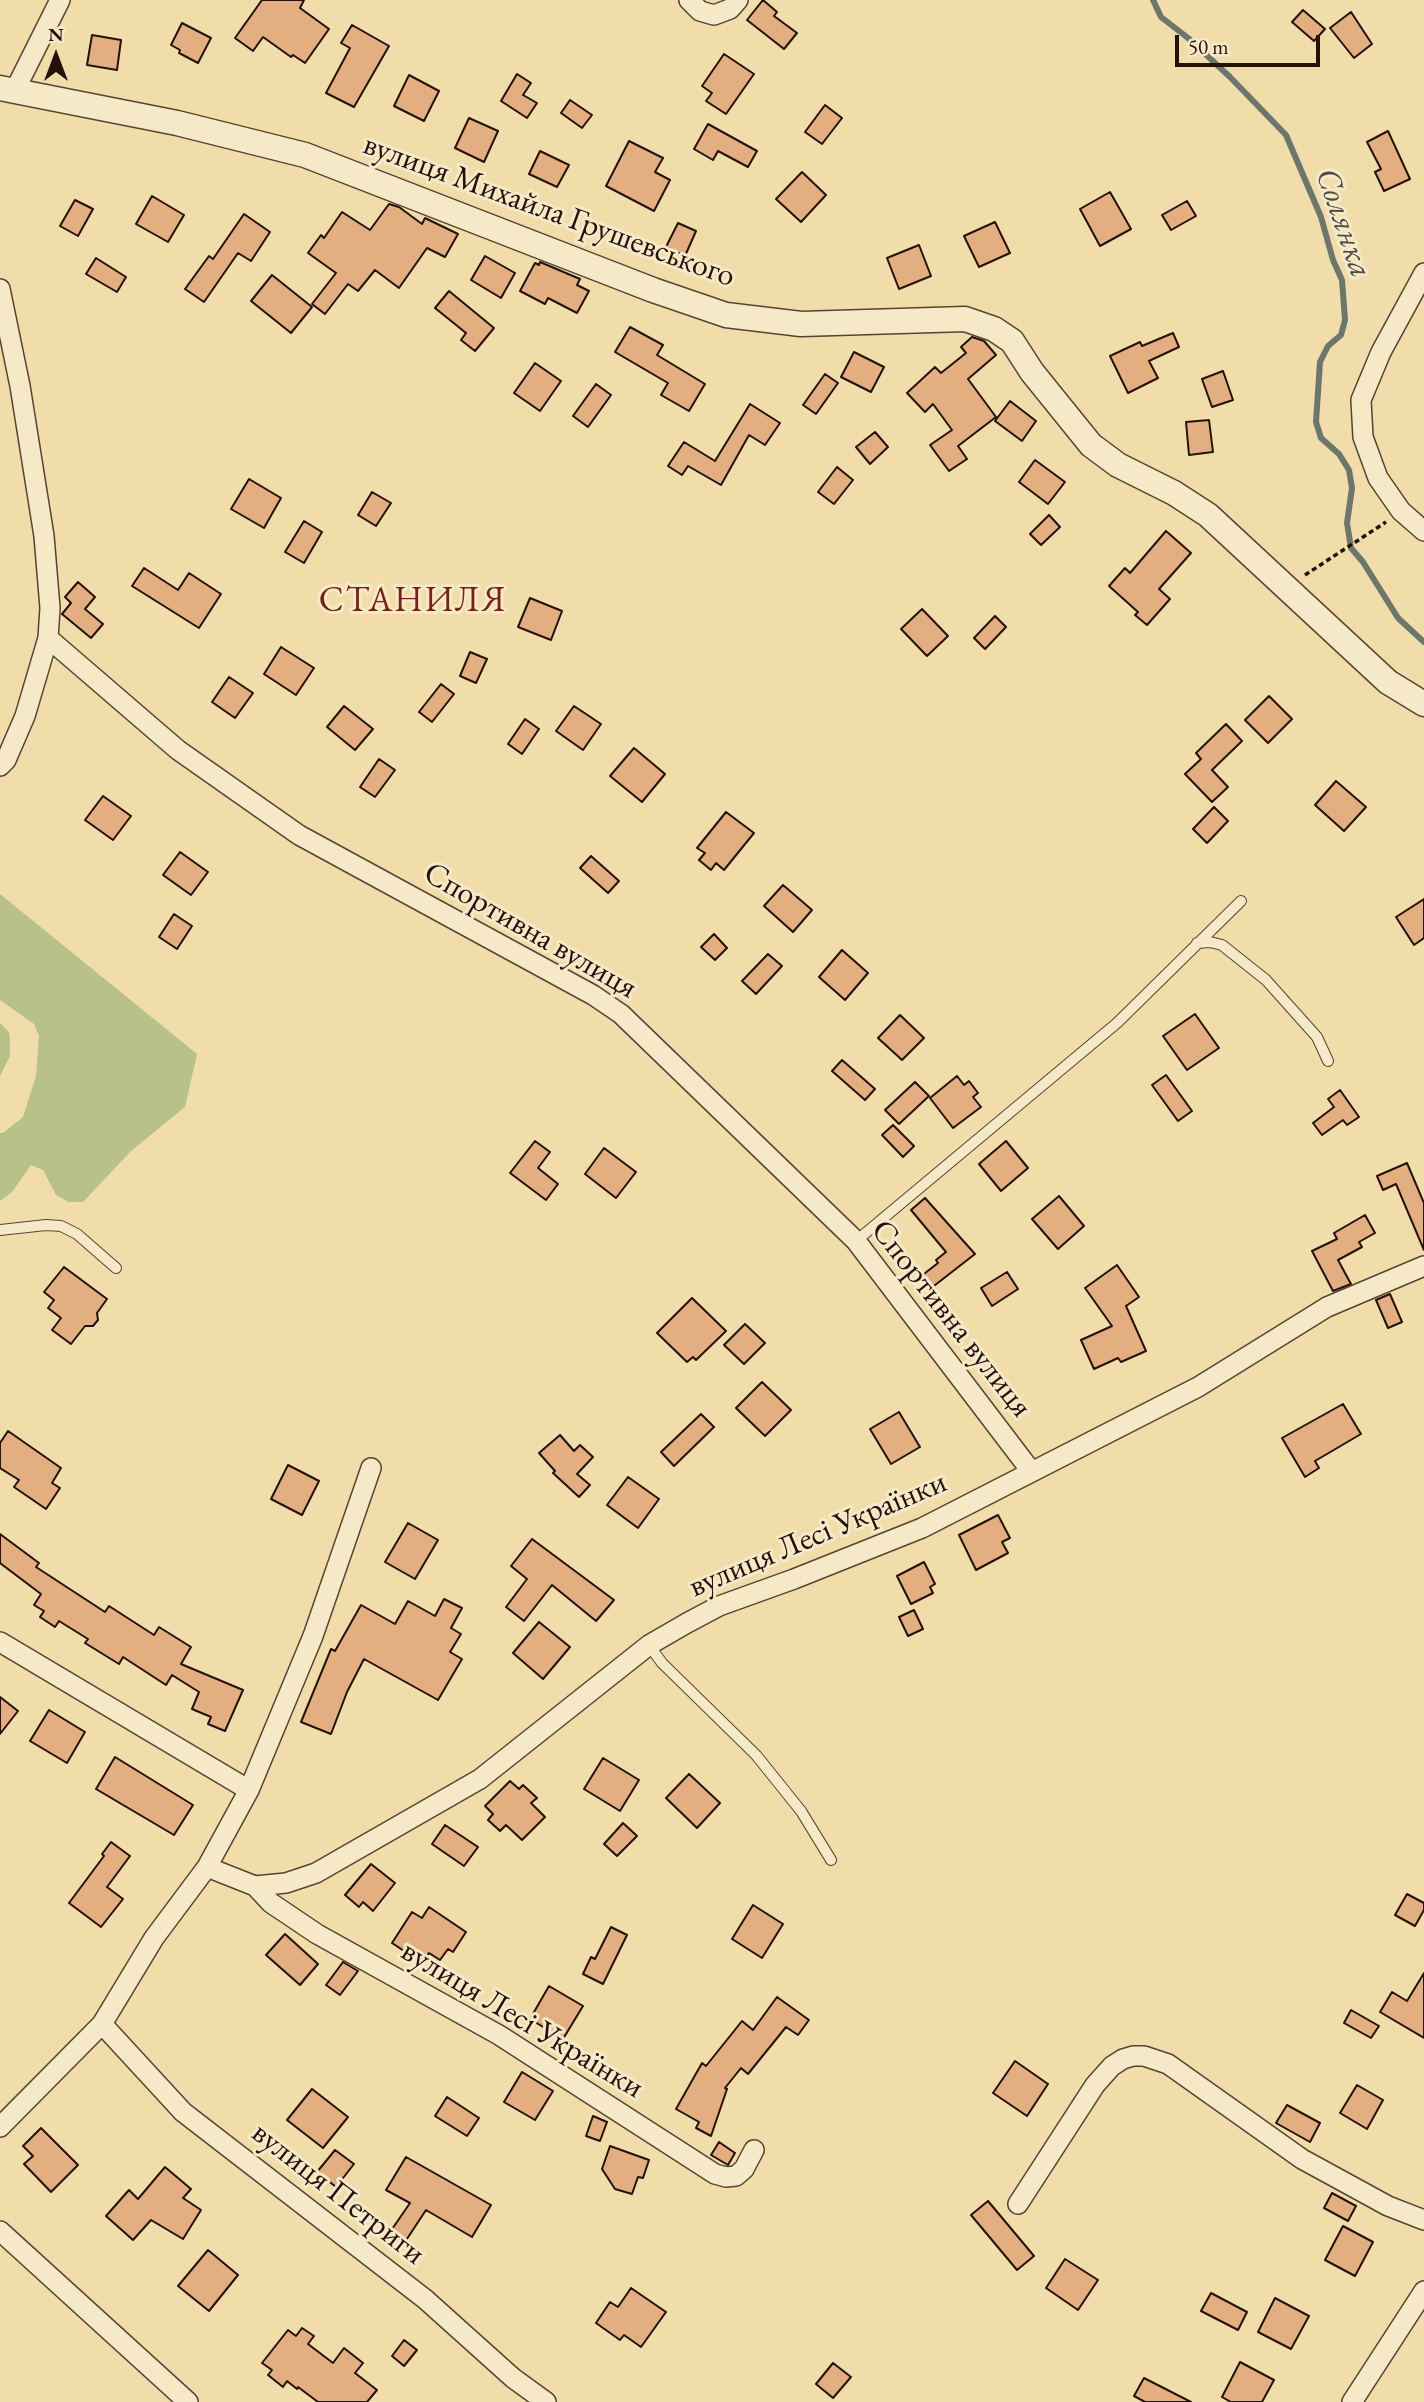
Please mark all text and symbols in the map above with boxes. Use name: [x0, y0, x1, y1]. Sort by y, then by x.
north arrow: [21, 21, 91, 91]
scale bar: [1179, 21, 1324, 65]
text: N: [48, 22, 64, 47]
text: 50 m: [1188, 33, 1229, 60]
street label: вулиця Михайла Грушевського: [358, 126, 740, 296]
water label: Солянка: [1306, 163, 1380, 283]
district label: СТАНИЛЯ: [320, 580, 506, 622]
street label: Спортивна вулиця: [416, 854, 644, 1008]
street label: Спортивна вулиця: [862, 1213, 1040, 1425]
street label: вулиця Лесі Українки: [683, 1463, 953, 1607]
street label: вулиця Лесі Українки: [394, 1932, 650, 2108]
street label: вулиця Петриги: [244, 2114, 432, 2274]

